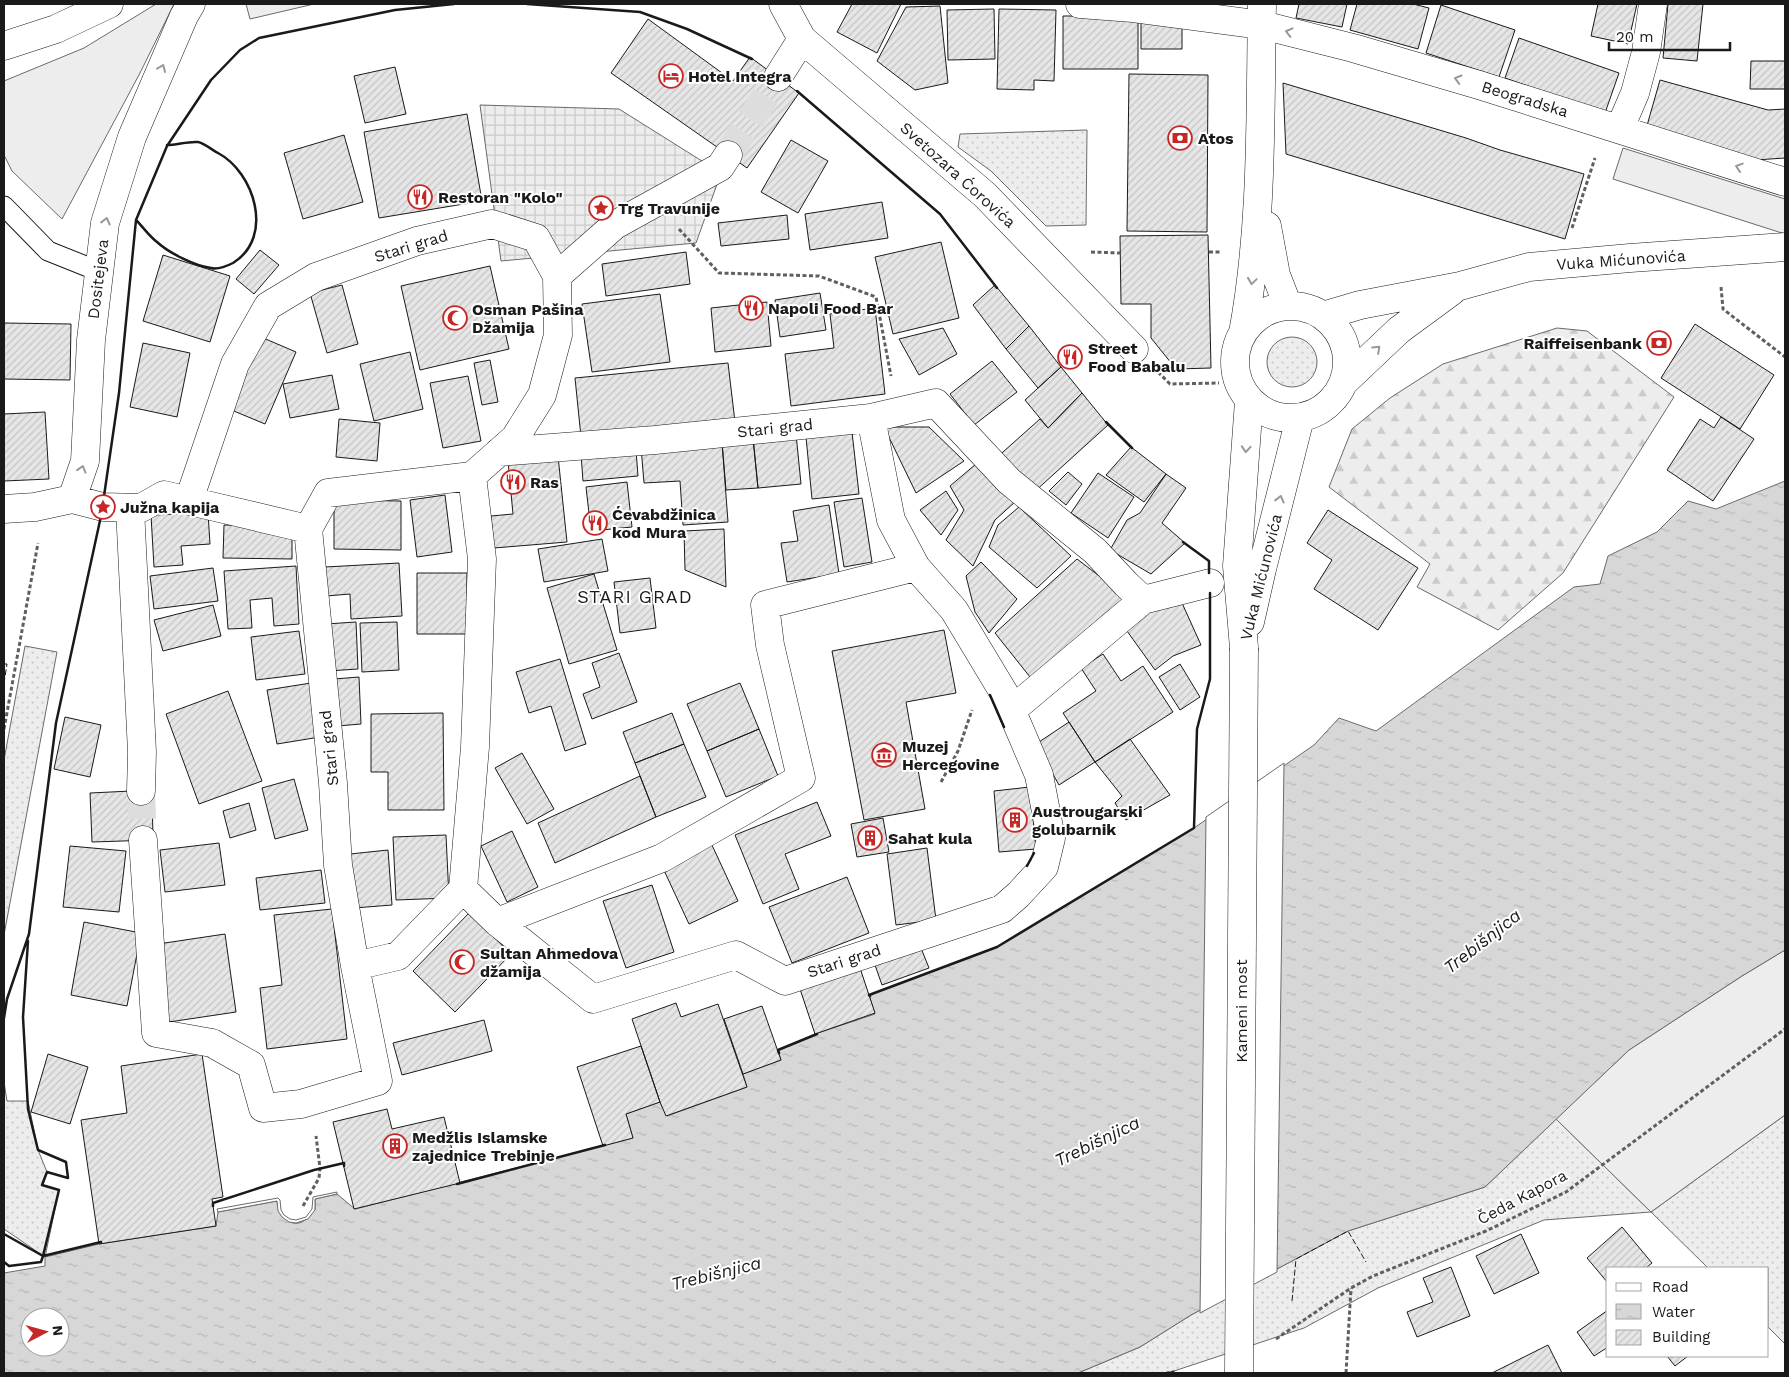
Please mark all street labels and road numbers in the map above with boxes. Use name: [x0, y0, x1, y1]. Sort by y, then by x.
street label: Beogradska: [1479, 77, 1571, 121]
street label: Svetozara Ćorovića: [896, 118, 1020, 232]
street label: Stari grad: [372, 226, 450, 266]
street label: Dositejeva: [84, 238, 112, 320]
street label: Vuka Mićunovića: [1556, 246, 1686, 274]
street label: Stari grad: [736, 415, 814, 441]
street label: Vuka Mićunovića: [1236, 512, 1286, 642]
street label: Stari grad: [316, 709, 342, 787]
street label: Stari grad: [805, 940, 883, 982]
street label: Kameni most: [1232, 959, 1251, 1063]
street label: Čeda Kapora: [1474, 1165, 1570, 1229]

